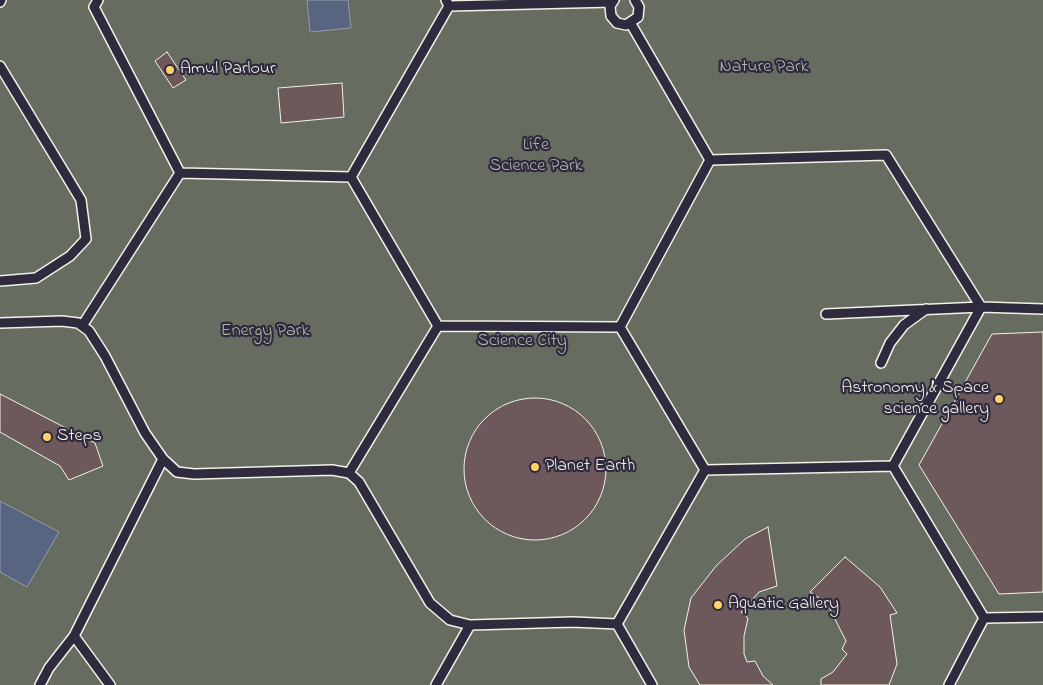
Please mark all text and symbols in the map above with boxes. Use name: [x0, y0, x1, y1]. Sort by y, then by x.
park label: Nature Park: [720, 57, 808, 79]
place label: Amul Parlour: [180, 59, 276, 81]
marker: Amul Parlour: [164, 64, 176, 76]
park label: Life Science Park: [490, 135, 582, 178]
park label: Energy Park: [221, 321, 309, 343]
park label: Science City: [477, 331, 567, 353]
place label: Astronomy & Space science gallery: [841, 378, 989, 420]
marker: Astronomy & Space science gallery: [993, 393, 1005, 405]
place label: Steps: [57, 426, 102, 448]
marker: Steps: [41, 431, 53, 443]
place label: Planet Earth: [545, 456, 635, 478]
marker: Planet Earth: [529, 461, 541, 473]
place label: Aquatic Gallery: [728, 594, 839, 616]
marker: Aquatic Gallery: [712, 599, 724, 611]

